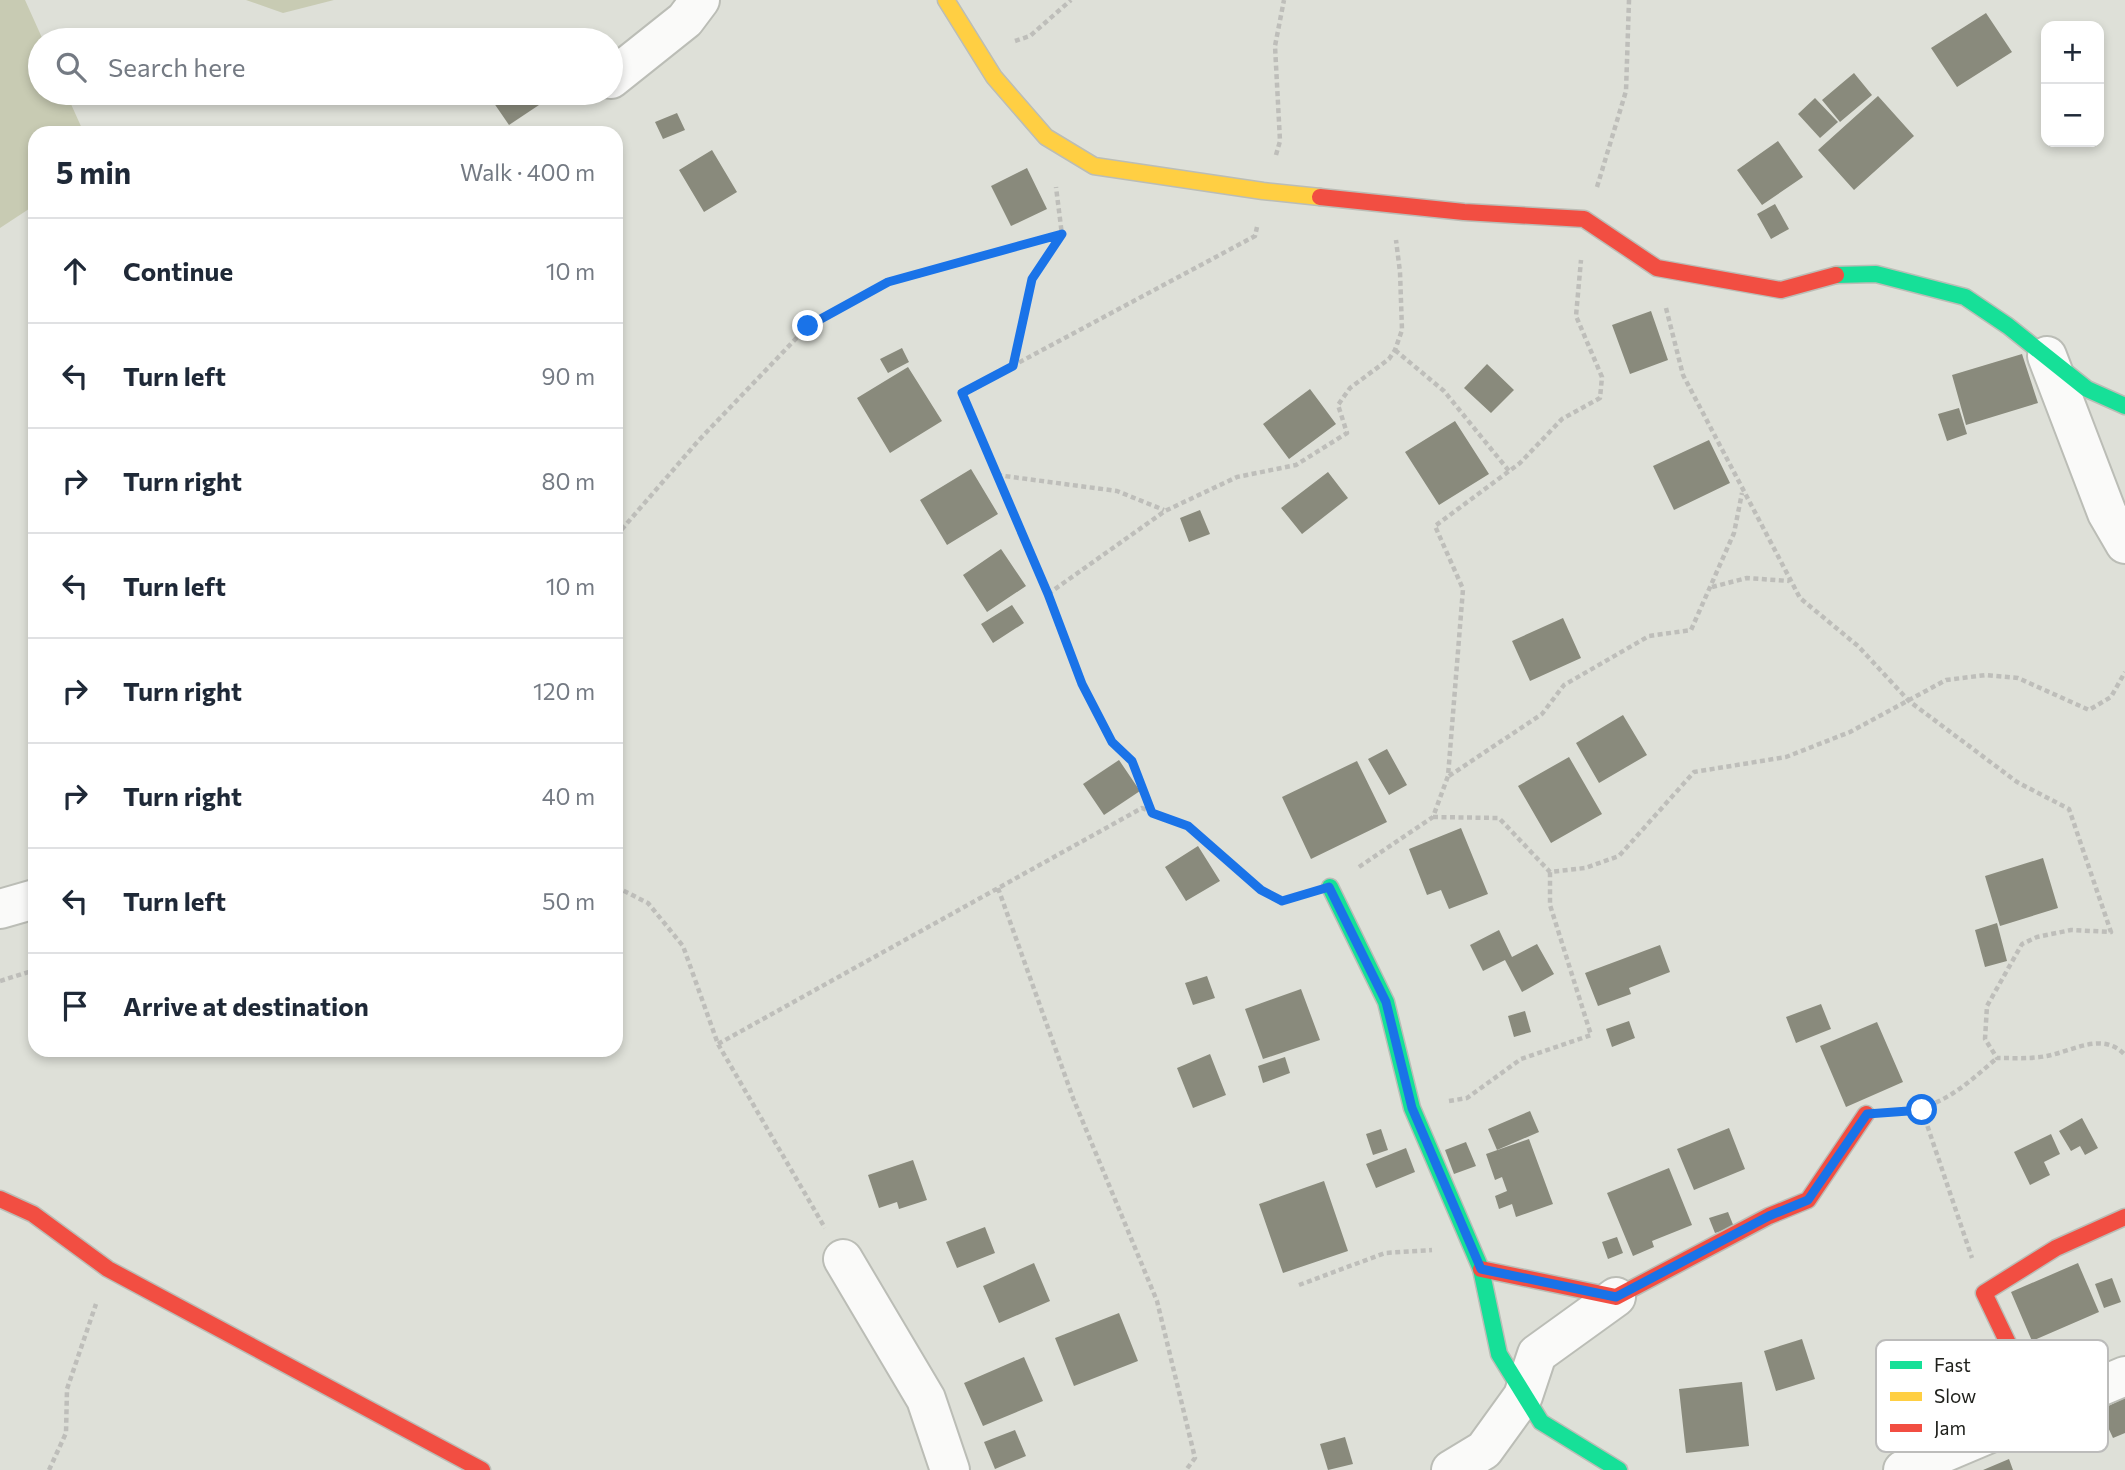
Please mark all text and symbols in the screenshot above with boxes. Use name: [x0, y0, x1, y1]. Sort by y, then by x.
map controls: [2041, 21, 2104, 147]
button: +: [2041, 21, 2104, 84]
search box: [28, 28, 623, 105]
icon: search: [52, 48, 90, 86]
text: Search here: [108, 51, 246, 82]
button: −: [2041, 84, 2104, 147]
text: 5 min: [56, 153, 131, 190]
text: Walk · 400 m: [460, 158, 595, 186]
icon: ahead: [56, 252, 94, 290]
text: Continue: [123, 255, 233, 286]
text: 10 m: [546, 257, 595, 285]
route end: [792, 310, 823, 341]
icon: left: [56, 357, 94, 395]
text: Turn left: [123, 360, 226, 391]
text: 90 m: [542, 362, 595, 390]
icon: right: [56, 462, 94, 500]
text: Turn right: [123, 465, 242, 496]
text: 80 m: [542, 467, 595, 495]
icon: left: [56, 567, 94, 605]
text: Turn left: [123, 570, 226, 601]
text: 10 m: [546, 572, 595, 600]
icon: right: [56, 672, 94, 710]
text: Turn right: [123, 675, 242, 706]
text: 120 m: [533, 677, 595, 705]
icon: right: [56, 777, 94, 815]
text: Turn right: [123, 780, 242, 811]
text: 40 m: [542, 782, 595, 810]
icon: left: [56, 882, 94, 920]
text: Turn left: [123, 885, 226, 916]
text: 50 m: [542, 887, 595, 915]
icon: arrive: [56, 987, 94, 1025]
text: Arrive at destination: [123, 990, 369, 1021]
route start: [1906, 1094, 1937, 1125]
legend: [1876, 1340, 2108, 1452]
text: Fast: [1934, 1353, 1971, 1376]
text: Slow: [1934, 1384, 1976, 1407]
text: Jam: [1934, 1416, 1966, 1439]

